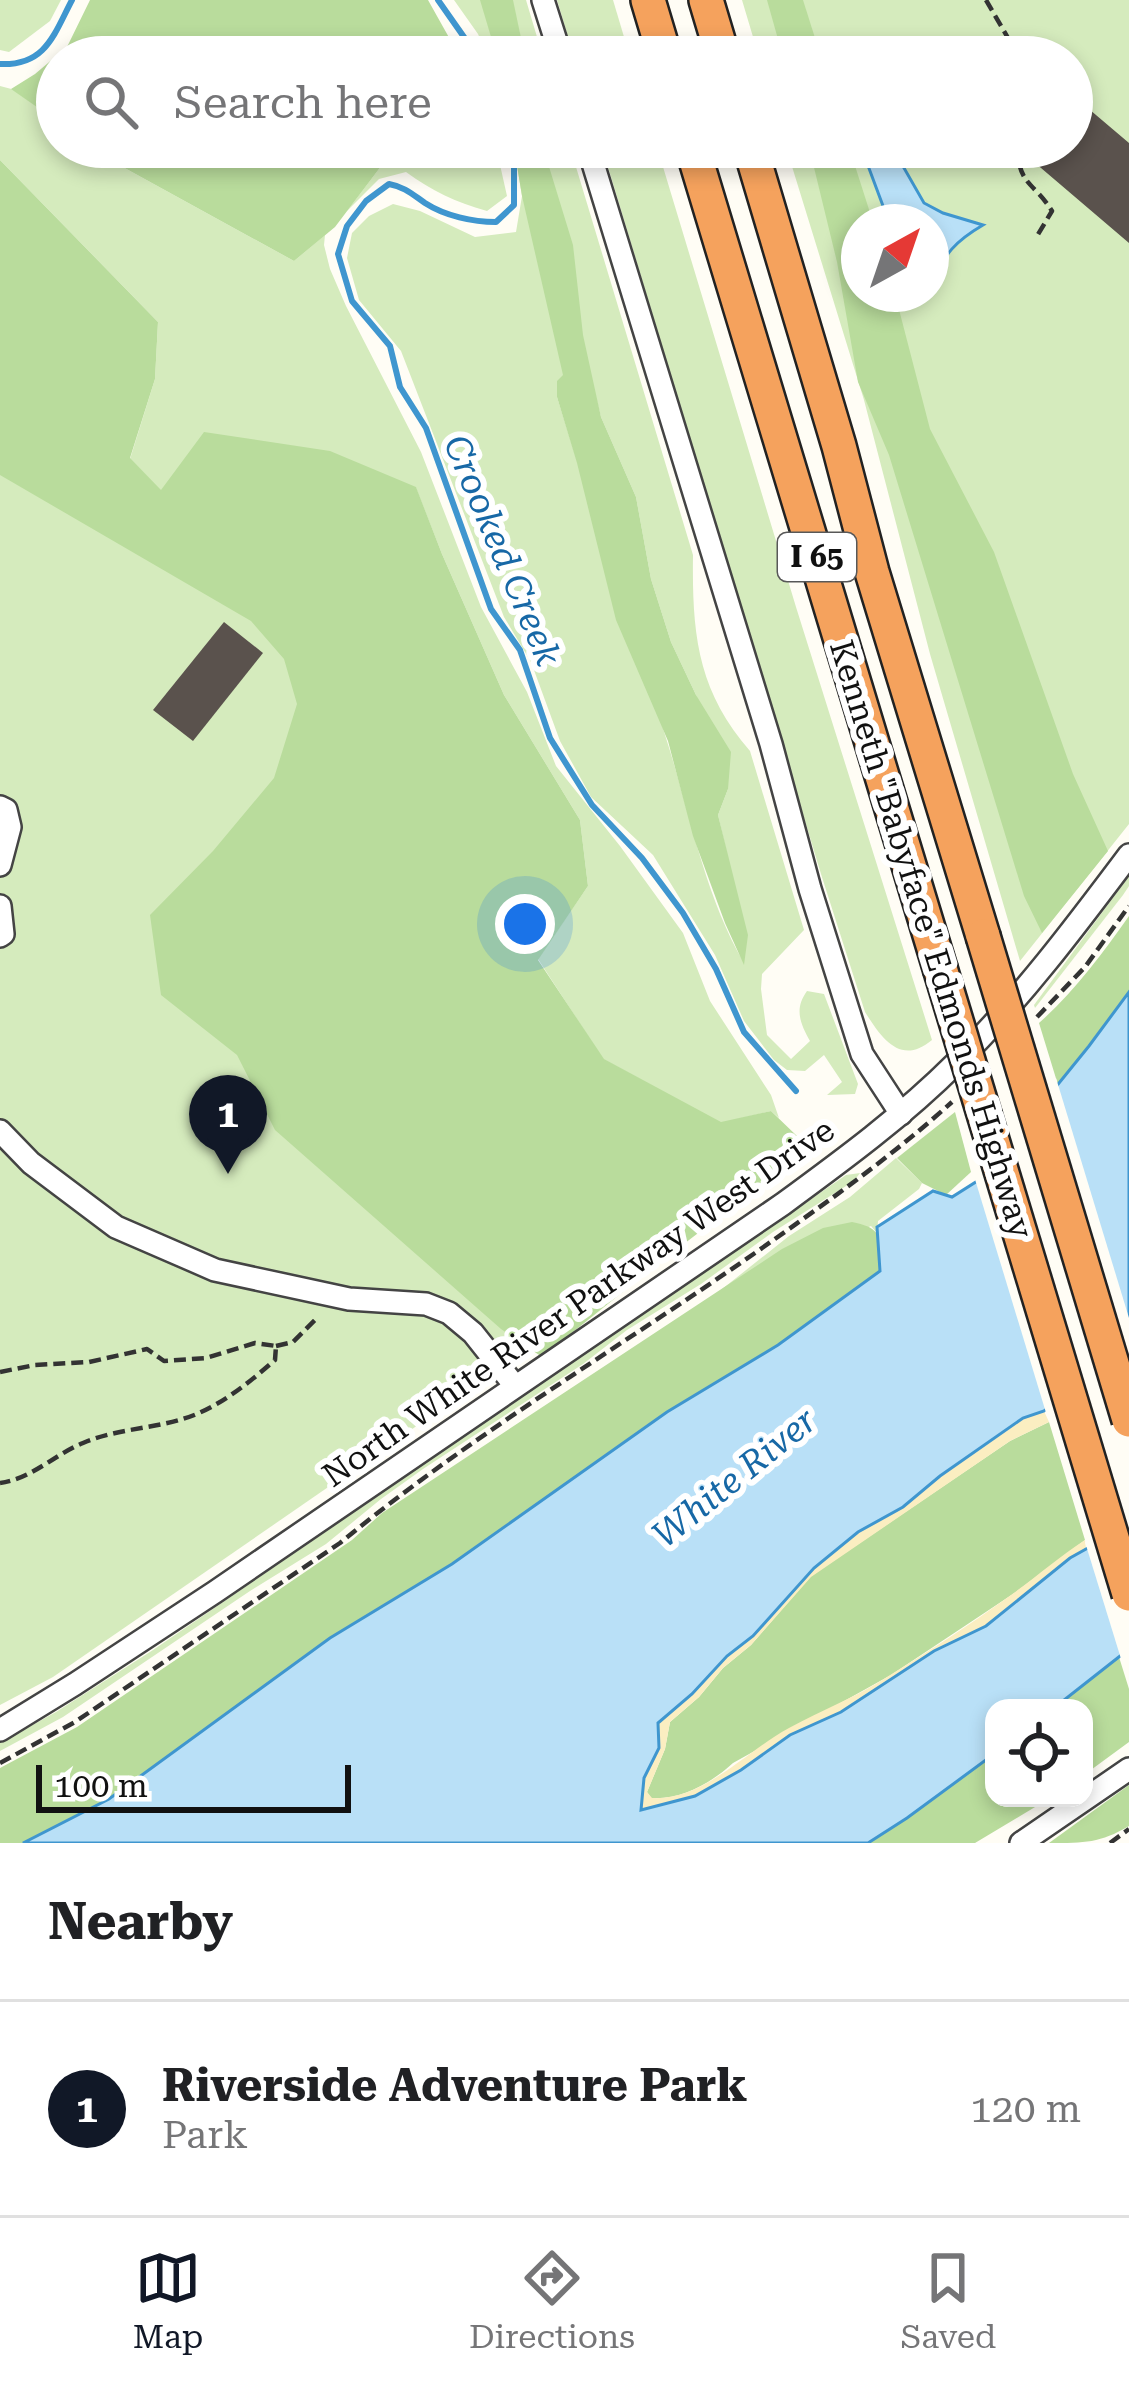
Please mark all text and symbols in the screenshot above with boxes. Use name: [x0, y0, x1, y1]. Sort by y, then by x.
search box: [36, 36, 1093, 168]
icon: search: [78, 69, 144, 135]
text: Search here: [174, 76, 432, 129]
north arrow: [841, 204, 949, 312]
water label: Crooked Creek: [435, 429, 570, 672]
road number: I 65: [778, 533, 856, 581]
street label: Kenneth "Babyface" Edmonds Highway: [822, 635, 1041, 1243]
your location: [495, 894, 555, 954]
pin: 1: [189, 1075, 267, 1174]
street label: North White River Parkway West Drive: [315, 1109, 841, 1495]
water label: White River: [643, 1398, 825, 1556]
map controls: [985, 1699, 1093, 1807]
button: locate: [985, 1699, 1093, 1807]
scale bar: [36, 1759, 351, 1812]
text: 100 m: [54, 1766, 148, 1805]
text: Nearby: [48, 1892, 233, 1951]
text: Riverside Adventure Park: [162, 2059, 747, 2112]
text: 1: [76, 2086, 98, 2132]
text: 120 m: [970, 2086, 1081, 2132]
text: Park: [162, 2112, 248, 2158]
tab: Map: [133, 2245, 203, 2356]
tab: Directions: [469, 2245, 635, 2356]
tab: Saved: [901, 2245, 996, 2356]

